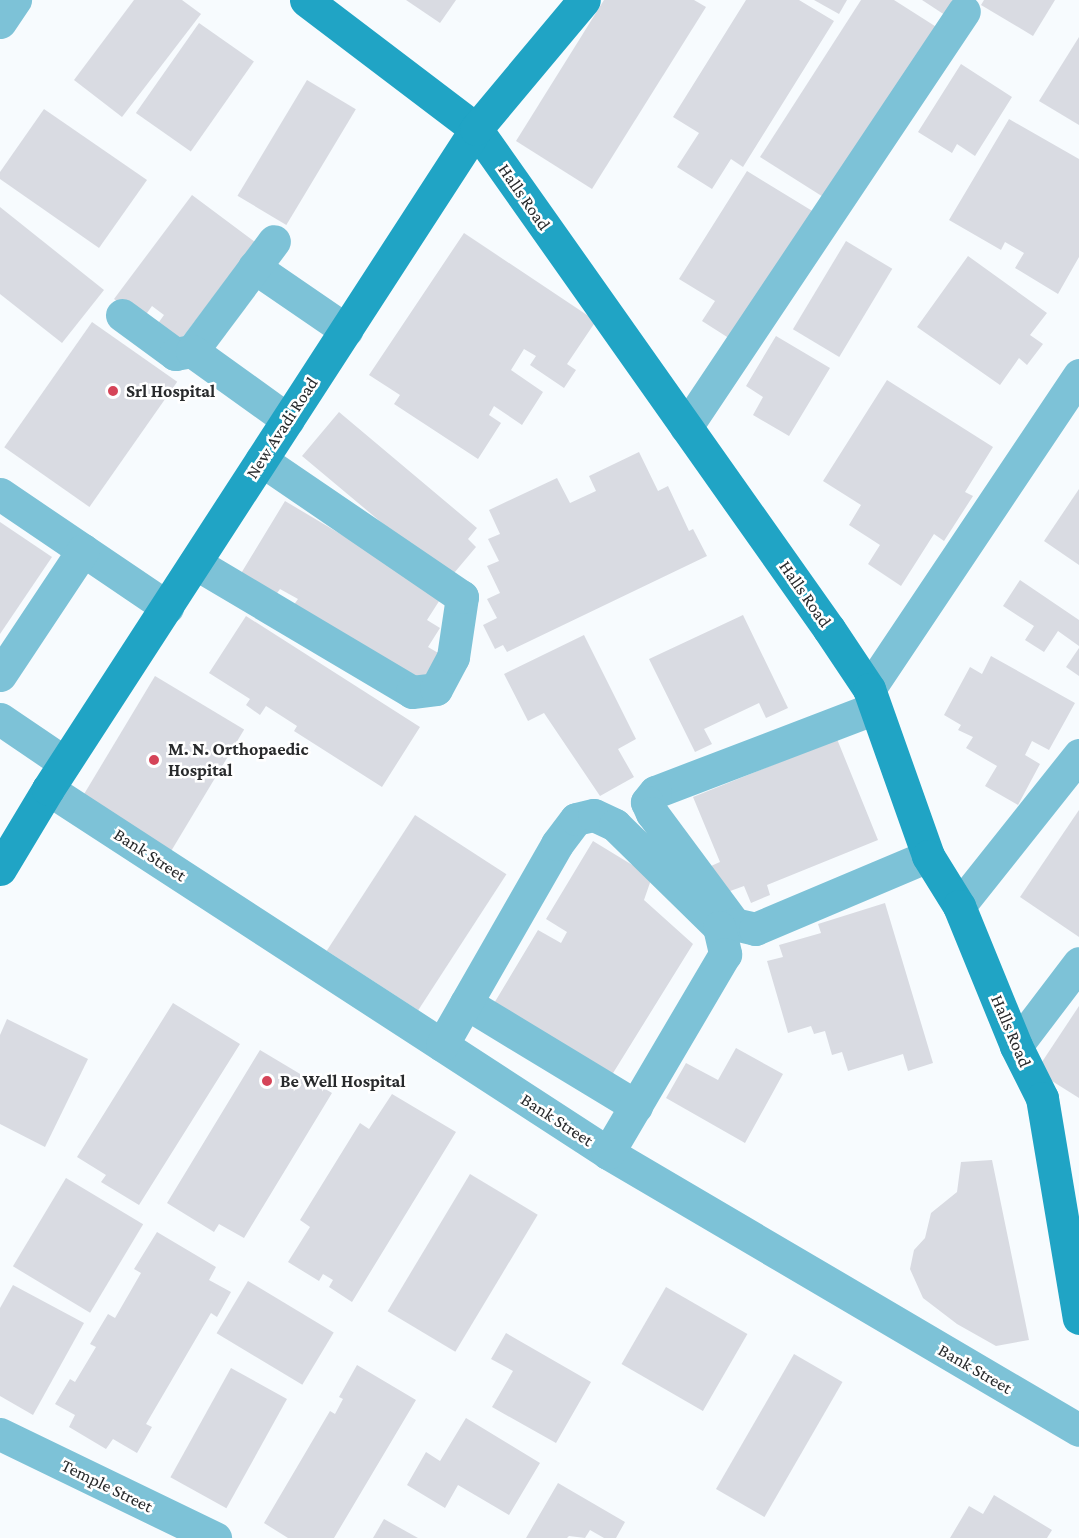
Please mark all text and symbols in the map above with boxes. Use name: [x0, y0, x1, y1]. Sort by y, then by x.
street label: Halls Road: [493, 159, 555, 235]
street label: New Avadi Road: [241, 373, 323, 483]
place label: Srl Hospital: [126, 380, 215, 402]
marker: Srl Hospital: [104, 382, 122, 400]
street label: Halls Road: [774, 556, 836, 632]
place label: M. N. Orthopaedic Hospital: [168, 739, 309, 782]
marker: M. N. Orthopaedic Hospital: [145, 751, 163, 769]
street label: Bank Street: [110, 824, 190, 886]
street label: Halls Road: [986, 992, 1036, 1070]
place label: Be Well Hospital: [280, 1070, 406, 1092]
marker: Be Well Hospital: [258, 1072, 276, 1090]
street label: Bank Street: [517, 1089, 597, 1151]
street label: Bank Street: [934, 1339, 1016, 1399]
street label: Temple Street: [58, 1455, 156, 1517]

